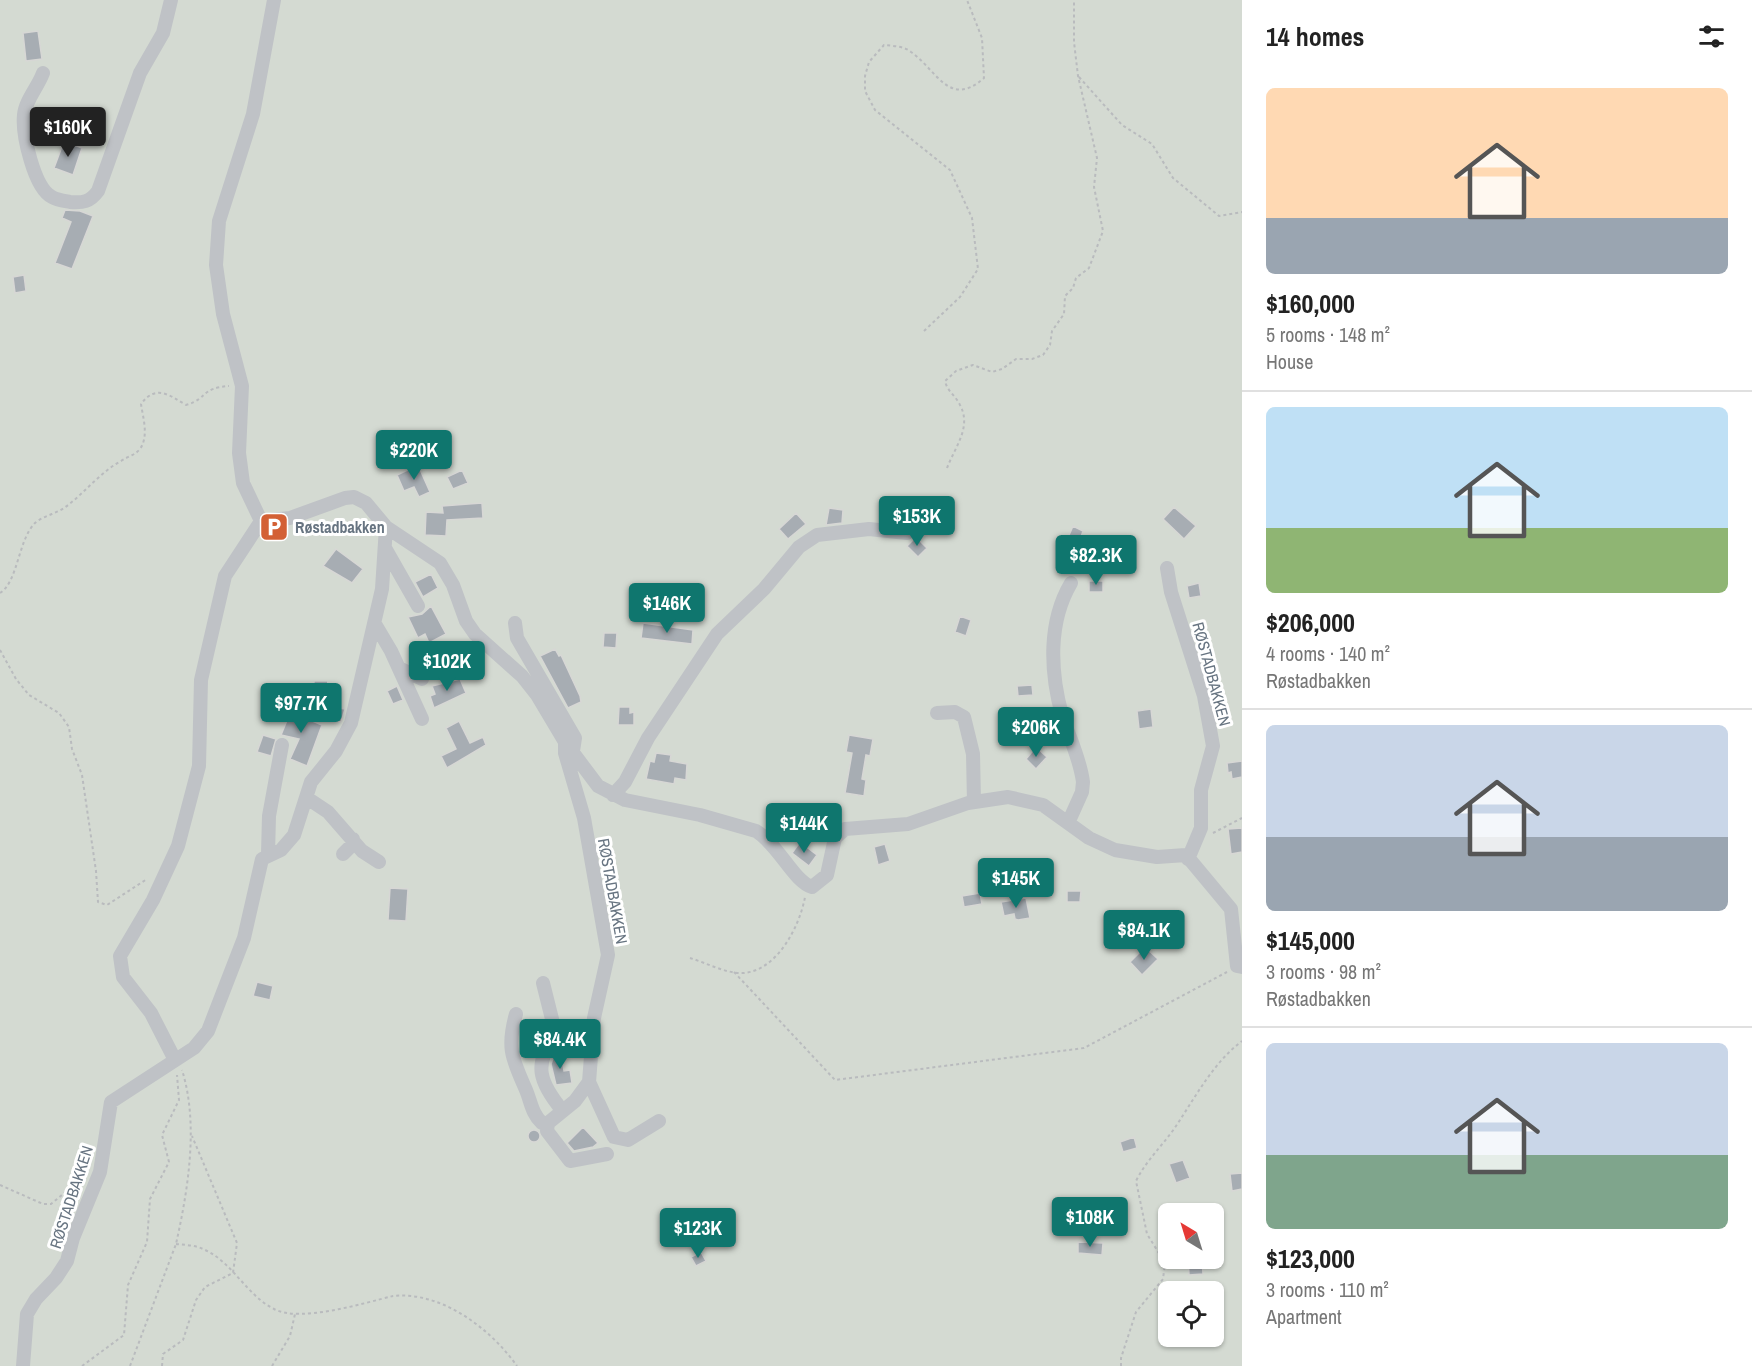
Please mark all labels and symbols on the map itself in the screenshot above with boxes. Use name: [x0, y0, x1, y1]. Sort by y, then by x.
pin: $160K: [26, 107, 110, 158]
pin: $220K: [372, 430, 456, 481]
pin: $153K: [875, 496, 959, 547]
parking icon: Røstadbakken: [258, 511, 290, 543]
place label: Røstadbakken: [295, 516, 385, 538]
pin: $82.3K: [1047, 535, 1145, 586]
pin: $146K: [625, 583, 709, 634]
street label: RØSTADBAKKEN: [1188, 619, 1236, 729]
pin: $102K: [405, 641, 489, 692]
pin: $97.7K: [252, 683, 350, 734]
pin: $206K: [994, 707, 1078, 758]
pin: $144K: [762, 803, 846, 854]
street label: RØSTADBAKKEN: [593, 836, 633, 946]
pin: $145K: [974, 858, 1058, 909]
pin: $84.1K: [1095, 910, 1193, 961]
pin: $84.4K: [511, 1019, 609, 1070]
street label: RØSTADBAKKEN: [44, 1143, 98, 1251]
pin: $108K: [1048, 1197, 1132, 1248]
north arrow: [1158, 1203, 1224, 1269]
pin: $123K: [656, 1208, 740, 1259]

